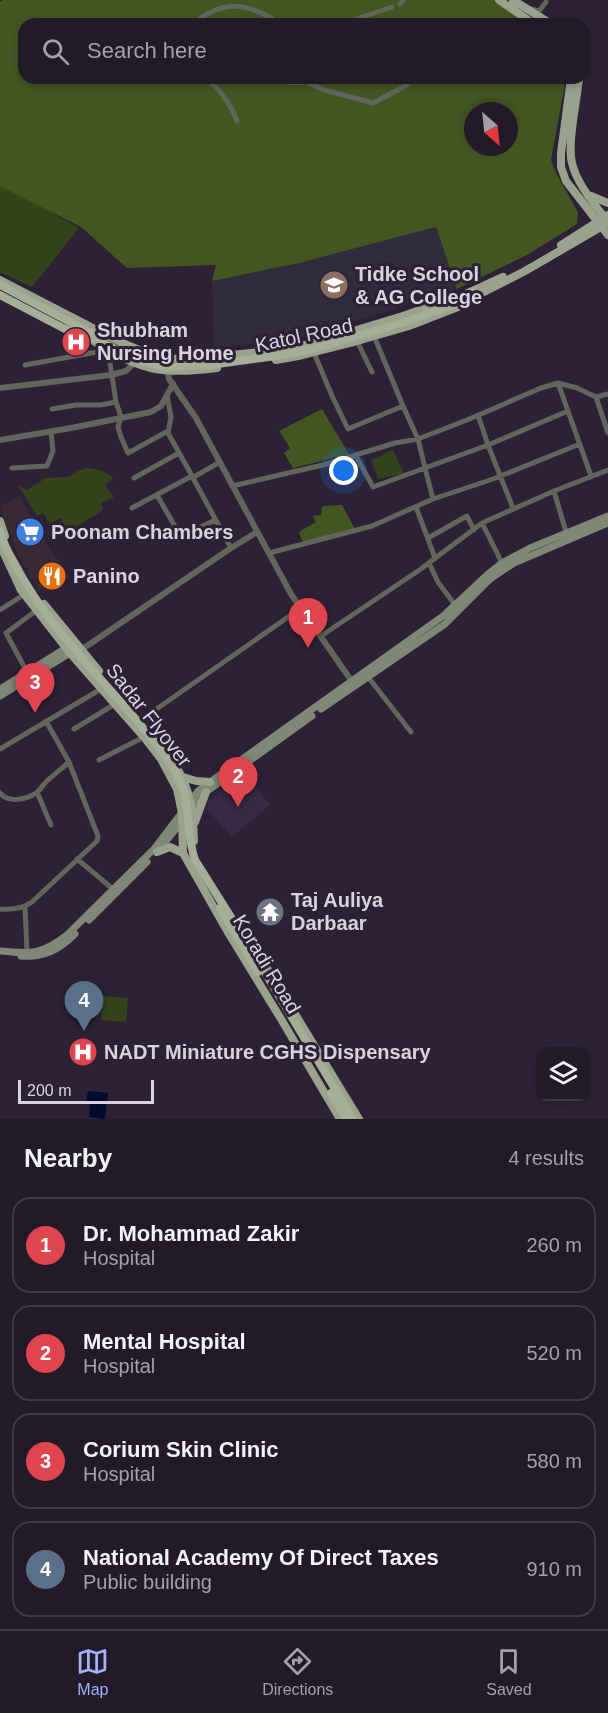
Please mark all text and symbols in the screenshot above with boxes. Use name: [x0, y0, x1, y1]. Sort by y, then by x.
search box: [18, 18, 590, 84]
icon: search: [39, 35, 72, 68]
text: Search here: [87, 38, 207, 63]
north arrow: [464, 102, 518, 156]
place label: Tidke School & AG College: [355, 263, 482, 308]
school or university icon: Tidke School & AG College: [318, 269, 350, 301]
street label: Katol Road: [253, 314, 355, 356]
place label: Shubham Nursing Home: [97, 319, 234, 364]
hospital icon: Shubham Nursing Home: [60, 326, 92, 358]
your location: [329, 456, 358, 485]
supermarket icon: Poonam Chambers: [14, 516, 46, 548]
place label: Poonam Chambers: [51, 521, 233, 543]
restaurant icon: Panino: [36, 560, 68, 592]
place label: Panino: [73, 565, 140, 587]
pin: 1: [288, 598, 328, 648]
street label: Sadar Flyover: [102, 659, 196, 771]
pin: 3: [15, 664, 54, 713]
pin: 2: [218, 758, 258, 807]
place label: Taj Auliya Darbaar: [291, 889, 384, 934]
temple icon: Taj Auliya Darbaar: [254, 896, 286, 928]
street label: Koradi Road: [229, 911, 305, 1017]
pin: 4: [64, 982, 104, 1031]
hospital icon: NADT Miniature CGHS Dispensary: [67, 1036, 99, 1068]
place label: NADT Miniature CGHS Dispensary: [104, 1041, 432, 1063]
map controls: [536, 1047, 590, 1101]
button: layers: [536, 1047, 590, 1101]
scale bar: [18, 1077, 154, 1104]
text: 200 m: [27, 1082, 71, 1099]
text: Nearby: [24, 1143, 112, 1173]
text: 4 results: [508, 1147, 584, 1169]
text: Dr. Mohammad Zakir: [83, 1221, 299, 1246]
text: 1: [40, 1234, 51, 1256]
text: 260 m: [526, 1234, 582, 1256]
text: Hospital: [83, 1247, 155, 1269]
text: Mental Hospital: [83, 1329, 246, 1354]
text: 2: [40, 1342, 51, 1364]
text: 520 m: [526, 1342, 582, 1364]
text: Hospital: [83, 1355, 155, 1377]
text: Corium Skin Clinic: [83, 1437, 279, 1462]
text: 3: [40, 1450, 51, 1472]
text: 580 m: [526, 1450, 582, 1472]
text: Hospital: [83, 1463, 155, 1485]
text: National Academy Of Direct Taxes: [83, 1545, 439, 1570]
text: 4: [40, 1558, 51, 1580]
text: 910 m: [526, 1558, 582, 1580]
text: Public building: [83, 1571, 212, 1593]
tab: Map: [76, 1645, 109, 1699]
tab: Directions: [262, 1645, 333, 1699]
tab: Saved: [486, 1645, 532, 1699]

